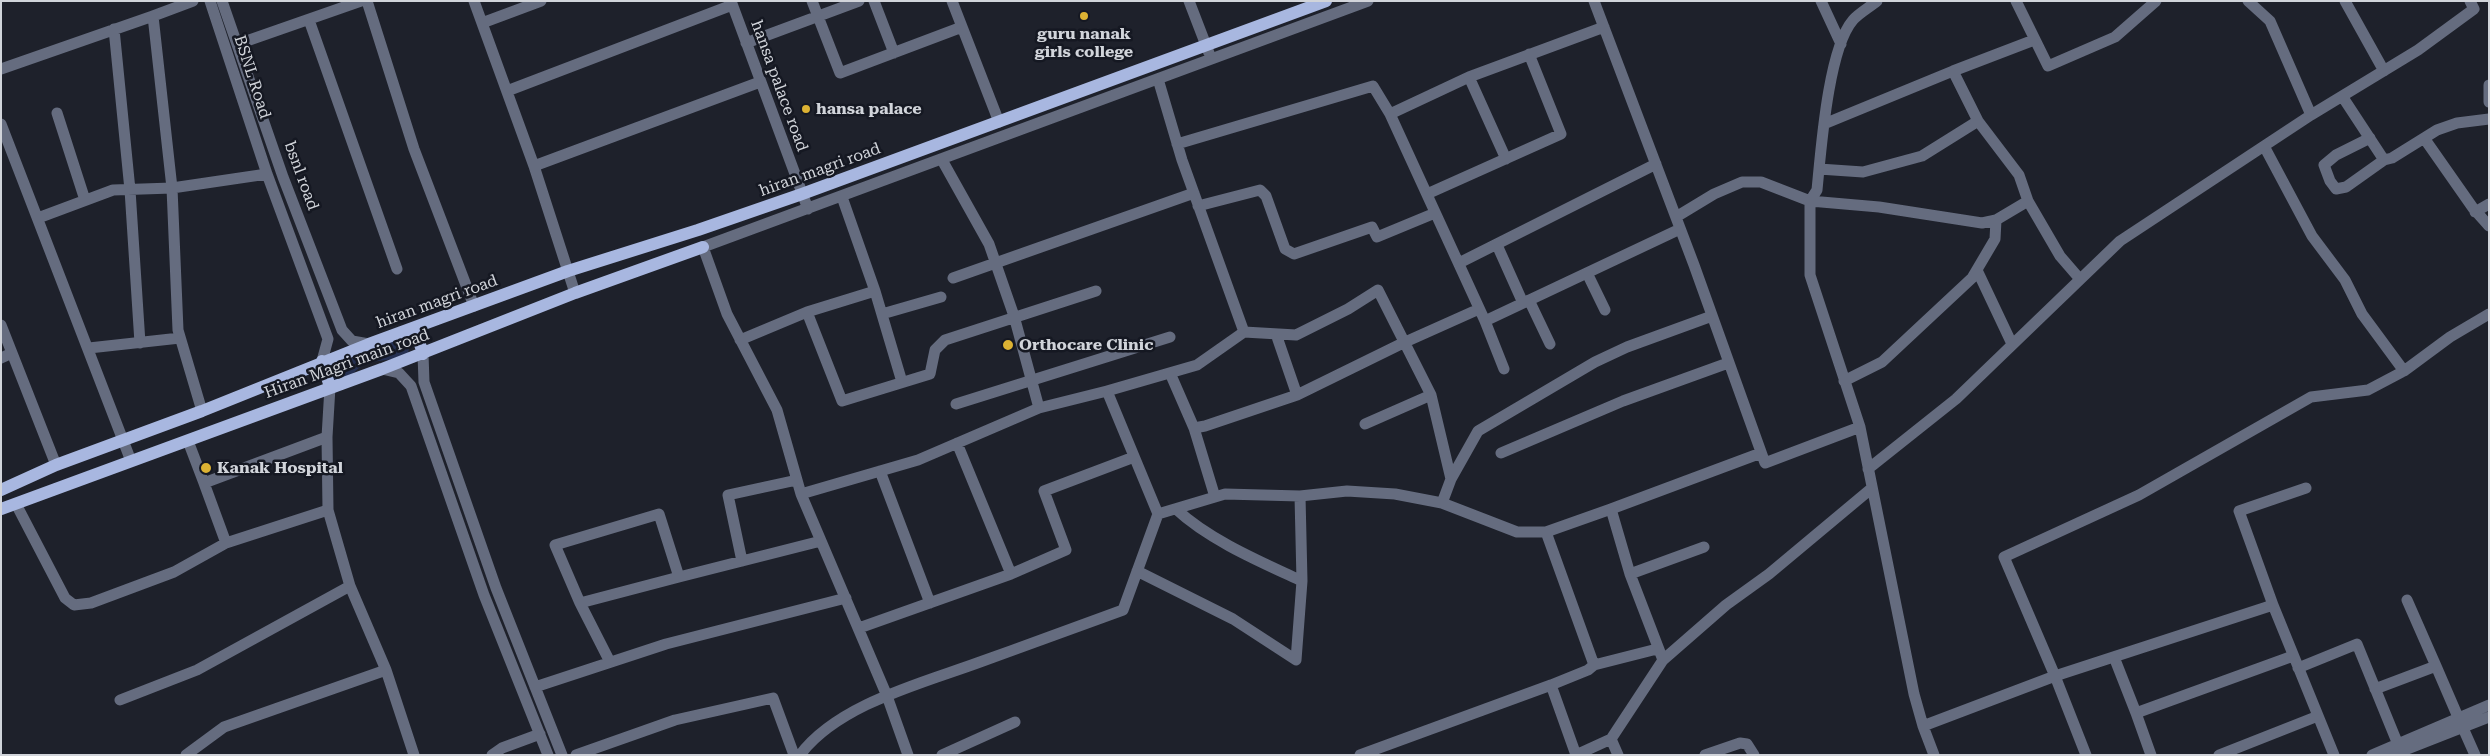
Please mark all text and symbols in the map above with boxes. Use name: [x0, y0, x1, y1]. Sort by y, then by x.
marker: guru nanak girls college: [1078, 10, 1090, 22]
street label: hansa palace road: [746, 18, 812, 154]
place label: guru nanak girls college: [1035, 24, 1133, 62]
street label: BSNL Road: [229, 33, 275, 121]
place label: hansa palace: [816, 99, 922, 119]
marker: hansa palace: [800, 103, 812, 115]
street label: bsnl road: [280, 139, 322, 213]
street label: hiran magri road: [757, 139, 883, 201]
street label: hiran magri road: [374, 271, 500, 333]
street label: Hiran Magri main road: [262, 325, 432, 403]
place label: Orthocare Clinic: [1019, 335, 1153, 355]
marker: Orthocare Clinic: [1001, 338, 1015, 352]
place label: Kanak Hospital: [217, 458, 343, 478]
marker: Kanak Hospital: [199, 461, 213, 475]

